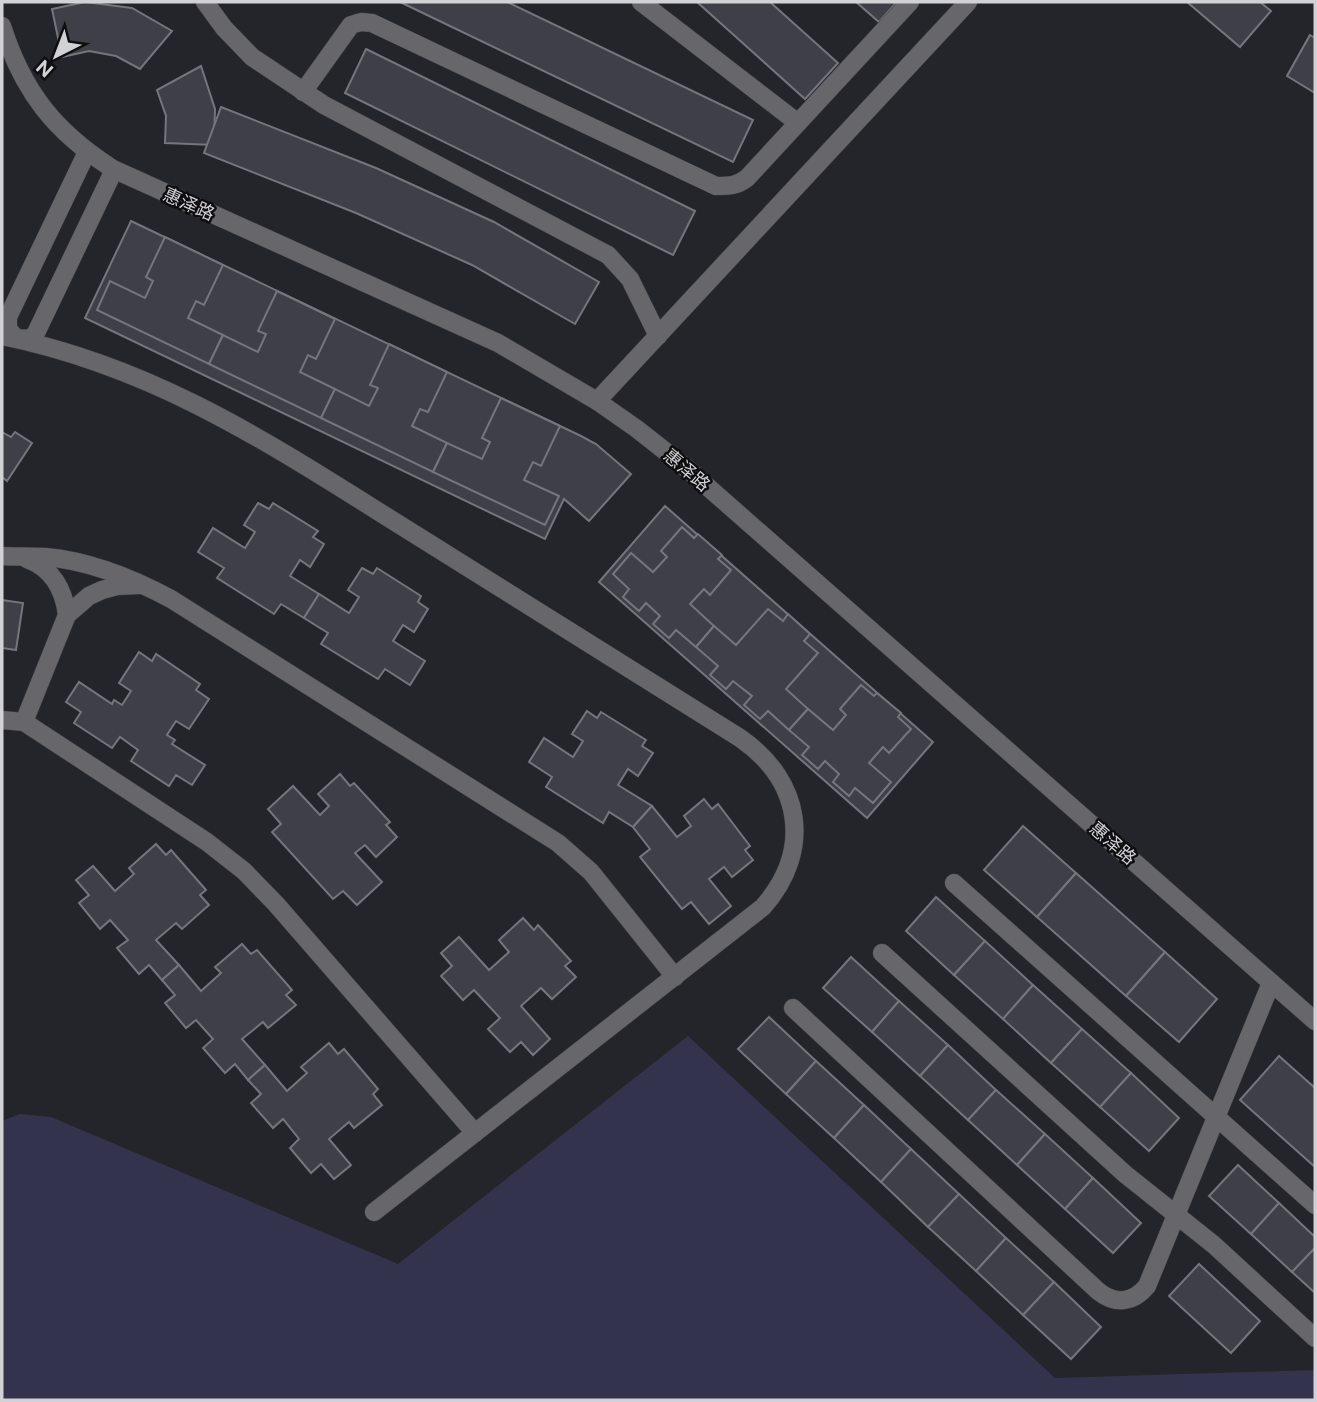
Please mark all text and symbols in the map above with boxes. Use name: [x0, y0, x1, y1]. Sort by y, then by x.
north arrow: [21, 21, 91, 91]
text: N: [32, 55, 58, 82]
street label: 惠泽路: [160, 183, 218, 225]
street label: 惠泽路: [660, 445, 714, 495]
street label: 惠泽路: [1086, 817, 1140, 869]

